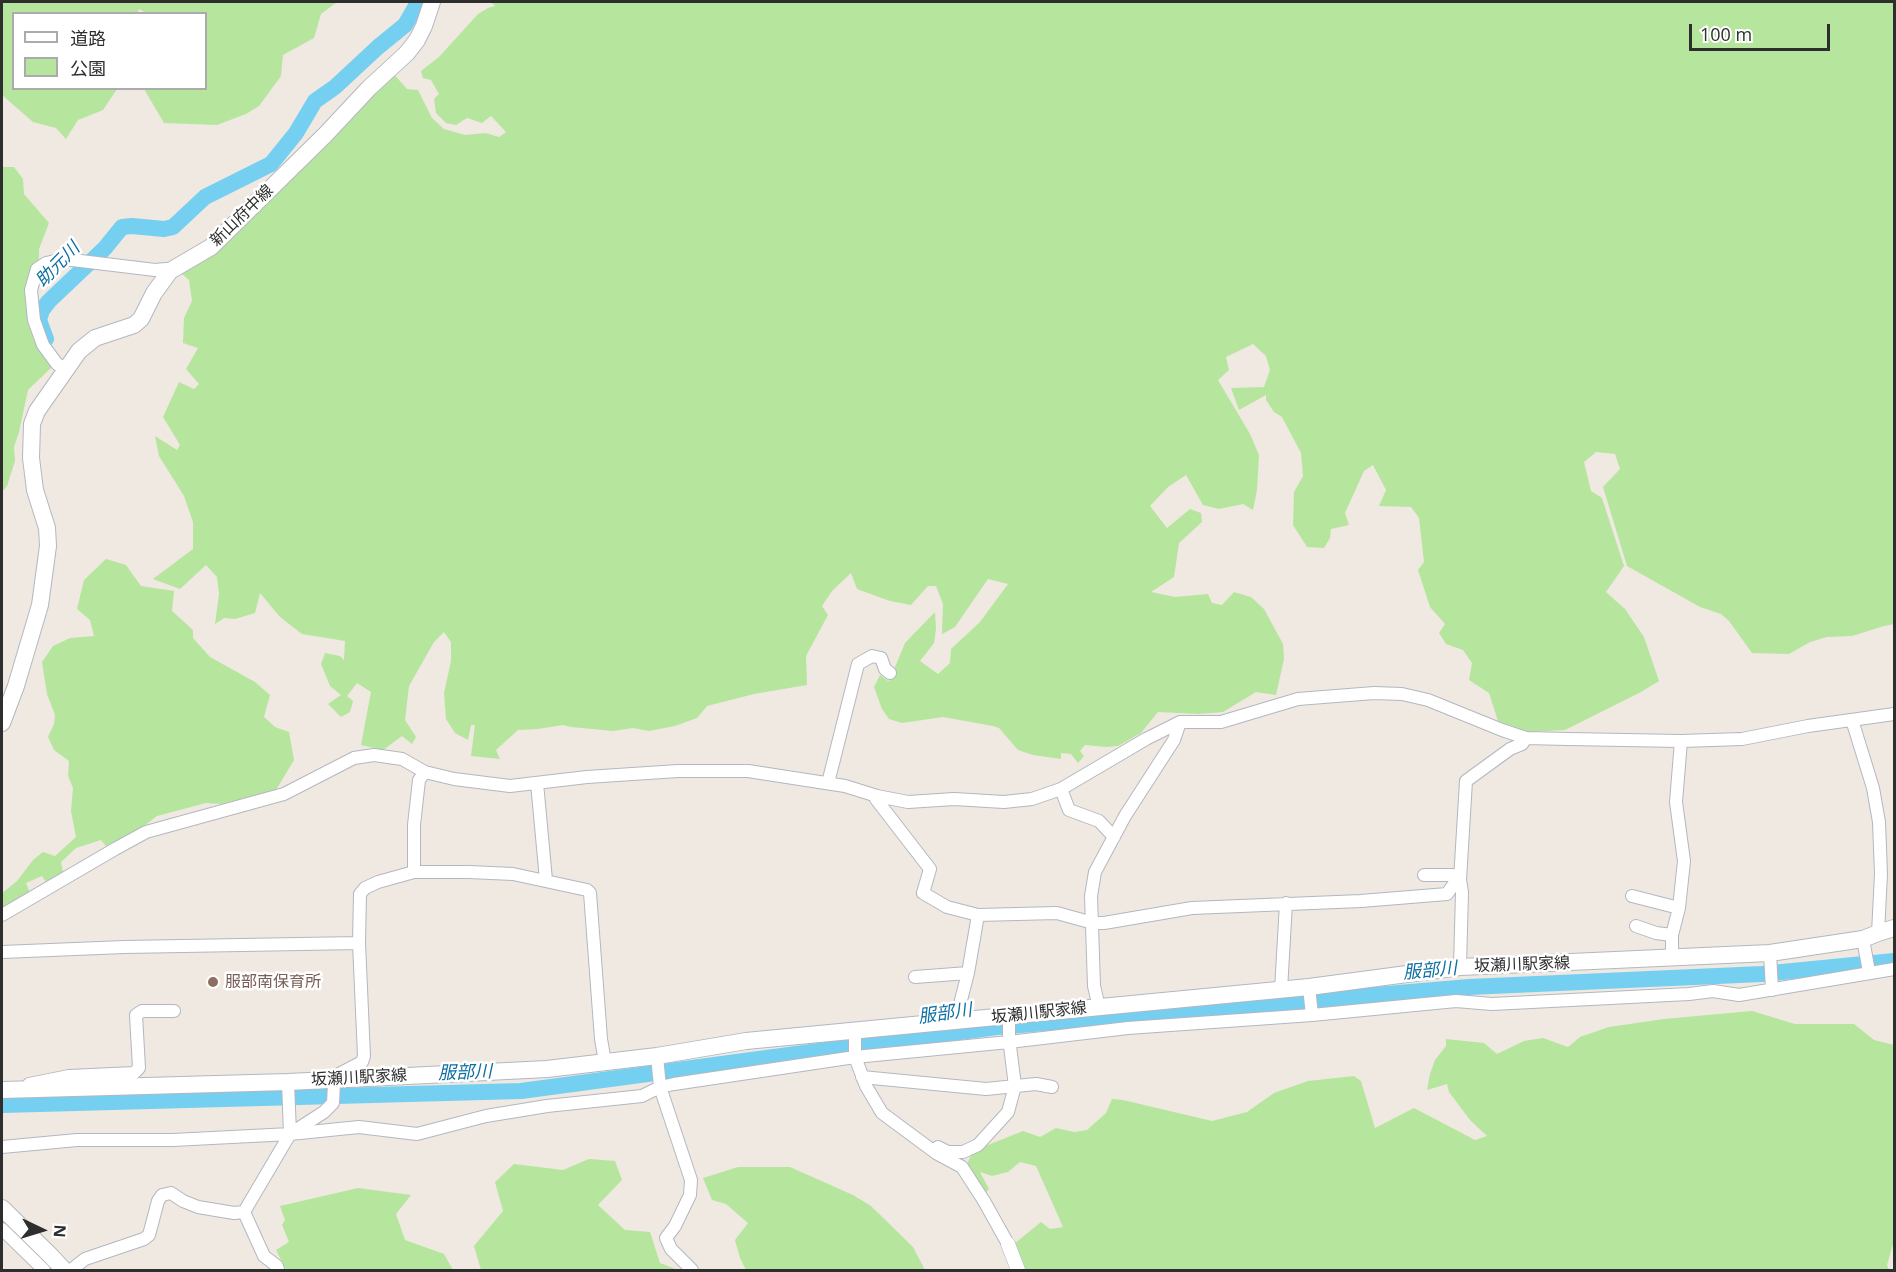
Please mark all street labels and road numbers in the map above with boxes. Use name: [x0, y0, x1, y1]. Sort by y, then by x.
street label: 新山府中線: [207, 181, 277, 251]
street label: 坂瀬川駅家線: [1474, 954, 1570, 976]
street label: 坂瀬川駅家線: [990, 998, 1088, 1028]
street label: 坂瀬川駅家線: [311, 1066, 407, 1090]

